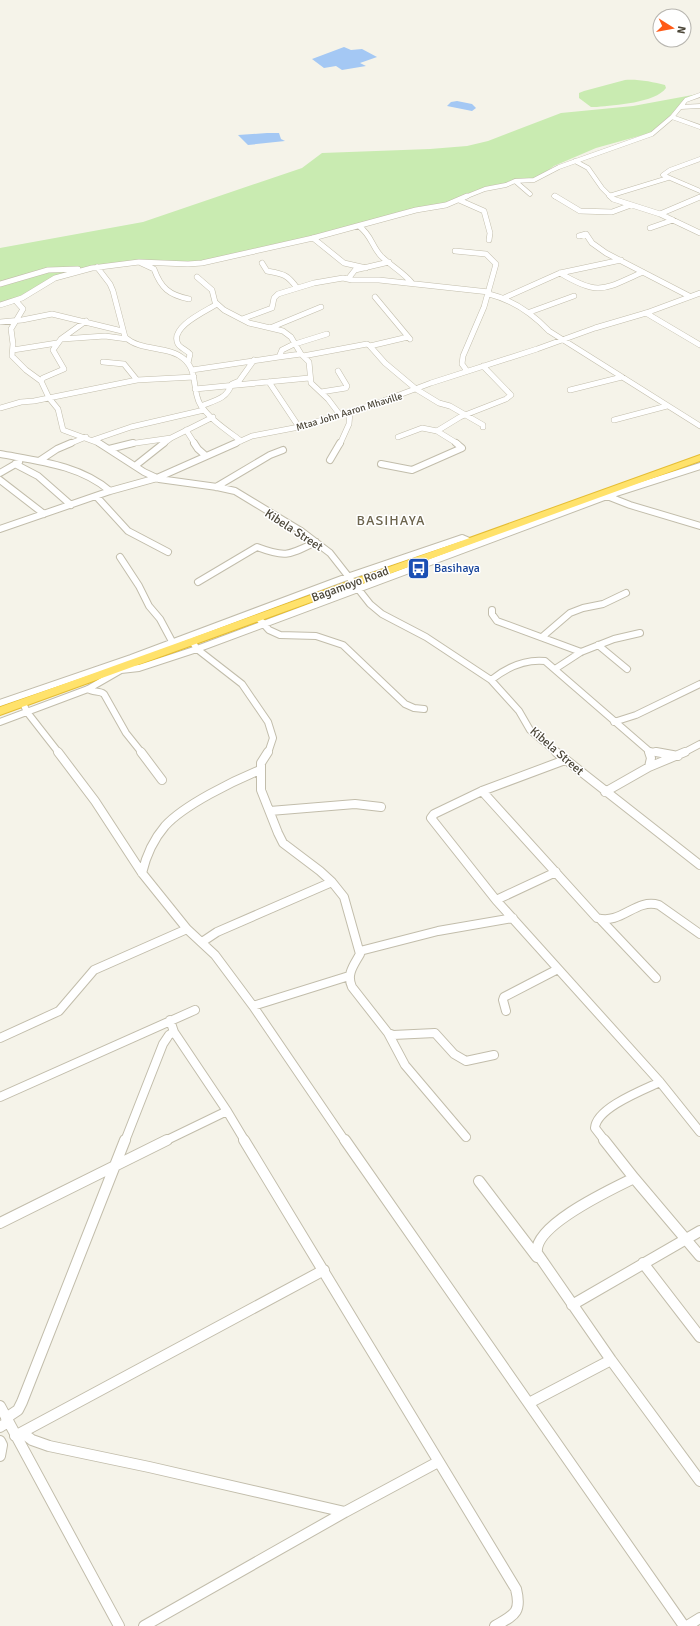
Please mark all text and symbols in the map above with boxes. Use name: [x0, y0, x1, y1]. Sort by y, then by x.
north arrow: [652, 8, 692, 48]
text: N: [674, 25, 688, 35]
street label: Mtaa John Aaron Mhaville: [295, 390, 404, 434]
street label: Kibela Street: [262, 506, 326, 555]
district label: BASIHAYA: [356, 512, 426, 529]
bus stop icon: Basihaya: [406, 555, 432, 581]
place label: Basihaya: [434, 561, 480, 576]
street label: Bagamoyo Road: [309, 564, 391, 605]
street label: Kibela Street: [527, 724, 587, 779]

